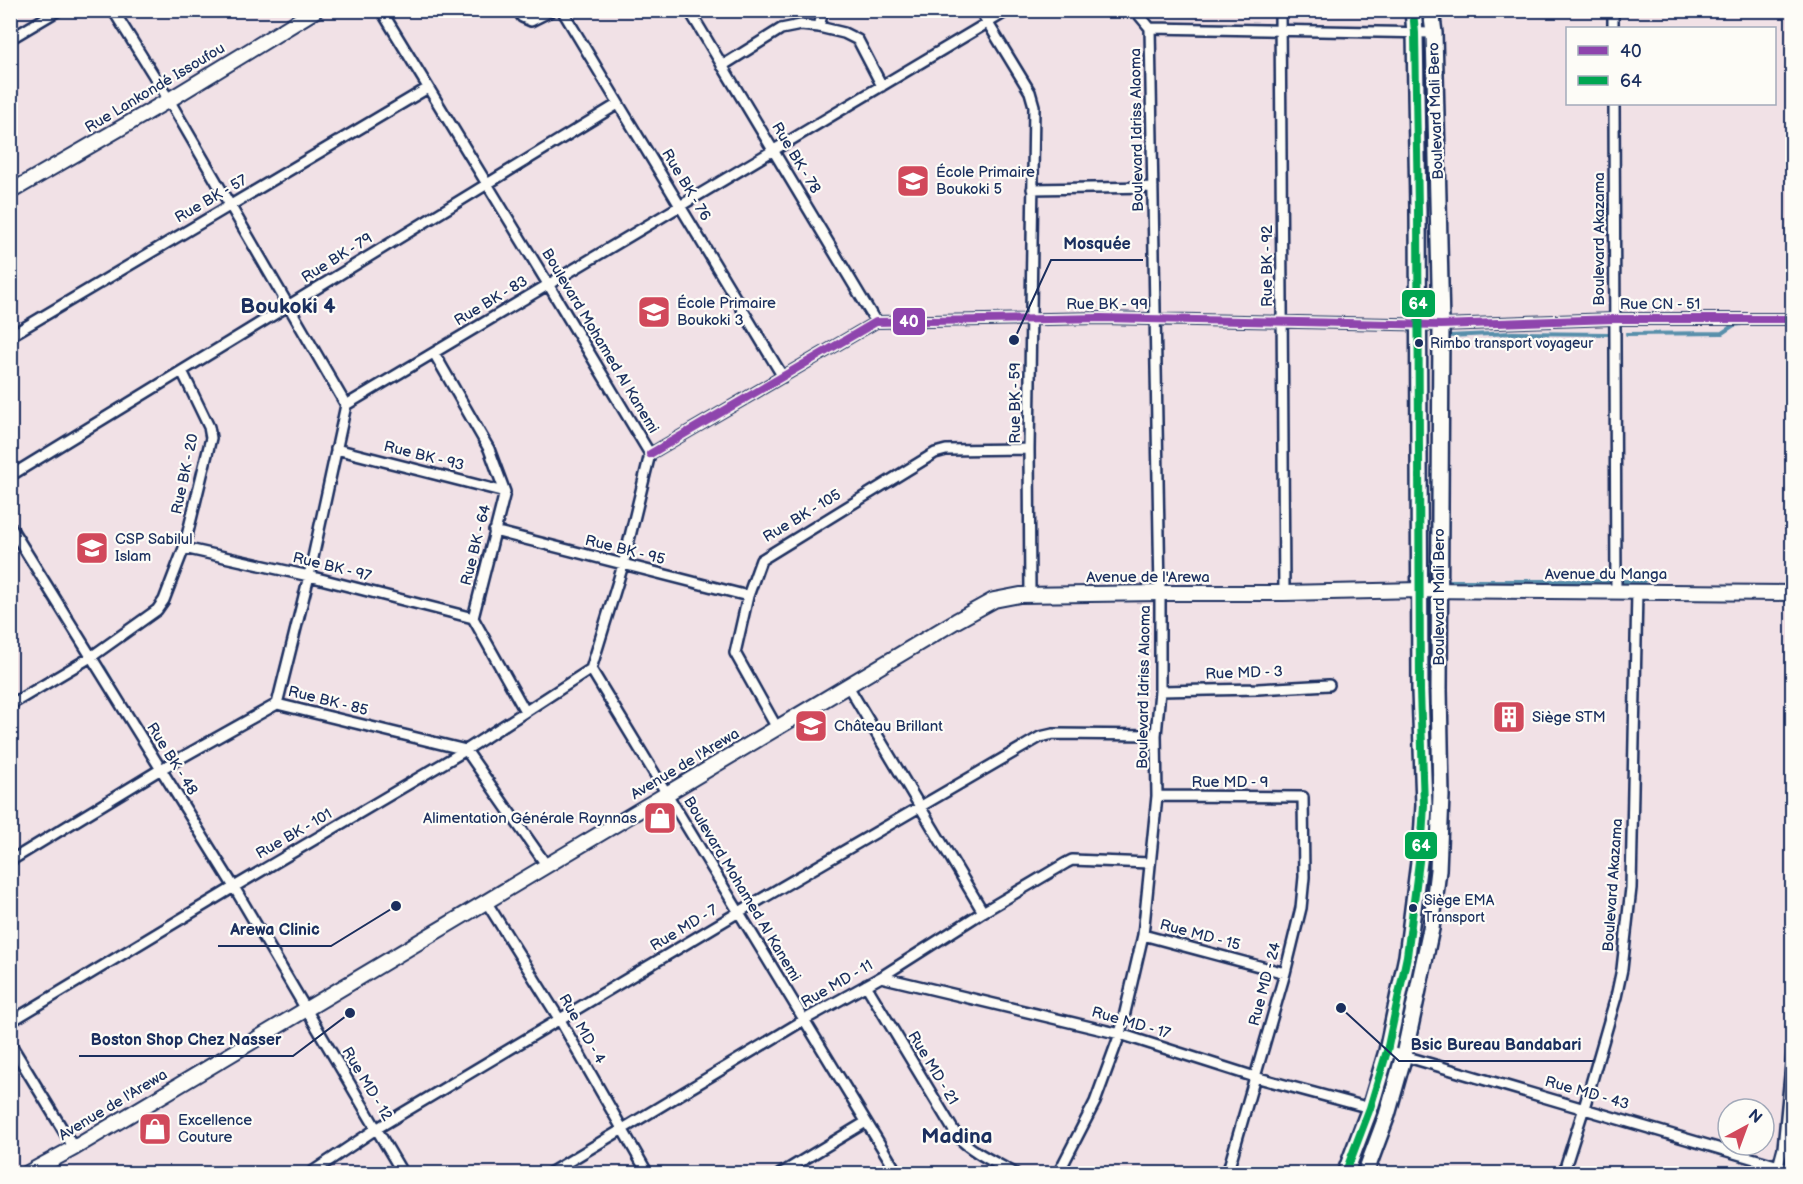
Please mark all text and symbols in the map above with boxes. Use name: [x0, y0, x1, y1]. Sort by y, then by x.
legend: [1566, 27, 1776, 105]
street label: Rue Lankondé Issoufou: [82, 39, 228, 137]
text: 40: [1620, 41, 1642, 62]
street label: Boulevard Mali Bero: [1424, 42, 1448, 180]
street label: Boulevard Idriss Alaoma: [1126, 48, 1148, 212]
text: 64: [1620, 71, 1642, 92]
street label: Rue BK - 78: [767, 119, 825, 197]
street label: Rue BK - 76: [657, 146, 715, 224]
school or university icon: École Primaire Boukoki 5: [895, 163, 931, 199]
place label: École Primaire Boukoki 5: [936, 163, 1035, 199]
street label: Rue BK - 57: [171, 170, 251, 227]
street label: Boulevard Akazama: [1590, 172, 1609, 306]
street label: Rue BK - 92: [1258, 225, 1277, 307]
callout: Mosquée: [1051, 226, 1143, 260]
street label: Rue BK - 79: [298, 229, 376, 287]
text: Mosquée: [1063, 235, 1131, 254]
street label: Boulevard Mohamed Al Kanemi: [537, 245, 663, 437]
street label: Rue BK - 83: [451, 272, 531, 330]
line badge: 64: [1401, 289, 1436, 318]
district label: Boukoki 4: [240, 294, 336, 319]
school or university icon: École Primaire Boukoki 3: [636, 294, 672, 330]
place label: École Primaire Boukoki 3: [677, 294, 776, 330]
street label: Rue BK - 99: [1066, 295, 1148, 314]
text: 64: [1408, 295, 1428, 314]
street label: Rue CN - 51: [1620, 295, 1700, 314]
line badge: 40: [892, 307, 926, 336]
text: 40: [899, 313, 919, 332]
place label: Rimbo transport voyageur: [1430, 335, 1594, 352]
marker: Rimbo transport voyageur: [1413, 337, 1425, 349]
street label: Rue BK - 59: [1006, 362, 1025, 444]
street label: Rue BK - 20: [167, 432, 203, 516]
street label: Rue BK - 93: [382, 437, 466, 475]
street label: Rue BK - 105: [760, 485, 844, 547]
street label: Rue BK - 64: [457, 503, 495, 587]
street label: Boulevard Mali Bero: [1430, 528, 1449, 666]
school or university icon: CSP Sabilul Islam: [74, 530, 110, 566]
place label: CSP Sabilul Islam: [115, 530, 193, 566]
street label: Rue BK - 95: [583, 531, 667, 569]
street label: Rue BK - 97: [291, 548, 374, 586]
street label: Avenue du Manga: [1545, 565, 1667, 584]
street label: Avenue de l'Arewa: [1086, 568, 1210, 587]
street label: Boulevard Idriss Alaoma: [1133, 605, 1155, 769]
street label: Rue MD - 3: [1205, 662, 1283, 684]
street label: Rue BK - 85: [286, 682, 370, 720]
building icon: Siège STM: [1491, 699, 1527, 735]
school or university icon: Château Brillant: [793, 708, 829, 744]
place label: Siège STM: [1532, 708, 1606, 727]
place label: Château Brillant: [834, 717, 943, 736]
street label: Rue BK - 48: [142, 719, 202, 799]
street label: Avenue de l'Arewa: [627, 724, 743, 804]
street label: Rue MD - 9: [1192, 773, 1268, 792]
street label: Boulevard Mohamed Al Kanemi: [679, 793, 805, 985]
shop icon: Alimentation Générale Raynnas: [642, 800, 678, 836]
street label: Rue BK - 101: [253, 805, 335, 863]
place label: Alimentation Générale Raynnas: [423, 809, 638, 828]
street label: Boulevard Akazama: [1599, 818, 1627, 952]
line badge: 64: [1404, 831, 1438, 860]
text: 64: [1411, 837, 1431, 856]
place label: Siège EMA Transport: [1424, 892, 1495, 926]
street label: Rue MD - 7: [647, 900, 722, 956]
marker: Siège EMA Transport: [1407, 902, 1419, 914]
callout: Arewa Clinic: [218, 912, 331, 946]
street label: Rue MD - 15: [1158, 915, 1242, 955]
text: Arewa Clinic: [229, 921, 320, 940]
street label: Rue MD - 24: [1245, 940, 1285, 1028]
street label: Rue MD - 11: [798, 956, 876, 1012]
street label: Rue MD - 4: [554, 991, 610, 1067]
street label: Rue MD - 17: [1089, 1003, 1173, 1044]
callout: Boston Shop Chez Nasser: [79, 1022, 293, 1056]
callout: Bsic Bureau Bandabari: [1399, 1027, 1594, 1061]
street label: Rue MD - 21: [904, 1028, 962, 1108]
text: Boston Shop Chez Nasser: [91, 1031, 282, 1050]
text: Bsic Bureau Bandabari: [1411, 1036, 1582, 1055]
street label: Rue MD - 12: [338, 1044, 397, 1125]
street label: Avenue de l'Arewa: [55, 1065, 171, 1145]
street label: Rue MD - 43: [1543, 1072, 1631, 1114]
north arrow: [1716, 1097, 1776, 1157]
text: N: [1744, 1106, 1766, 1128]
shop icon: Excellence Couture: [137, 1111, 173, 1147]
place label: Excellence Couture: [178, 1111, 252, 1147]
district label: Madina: [921, 1124, 993, 1149]

